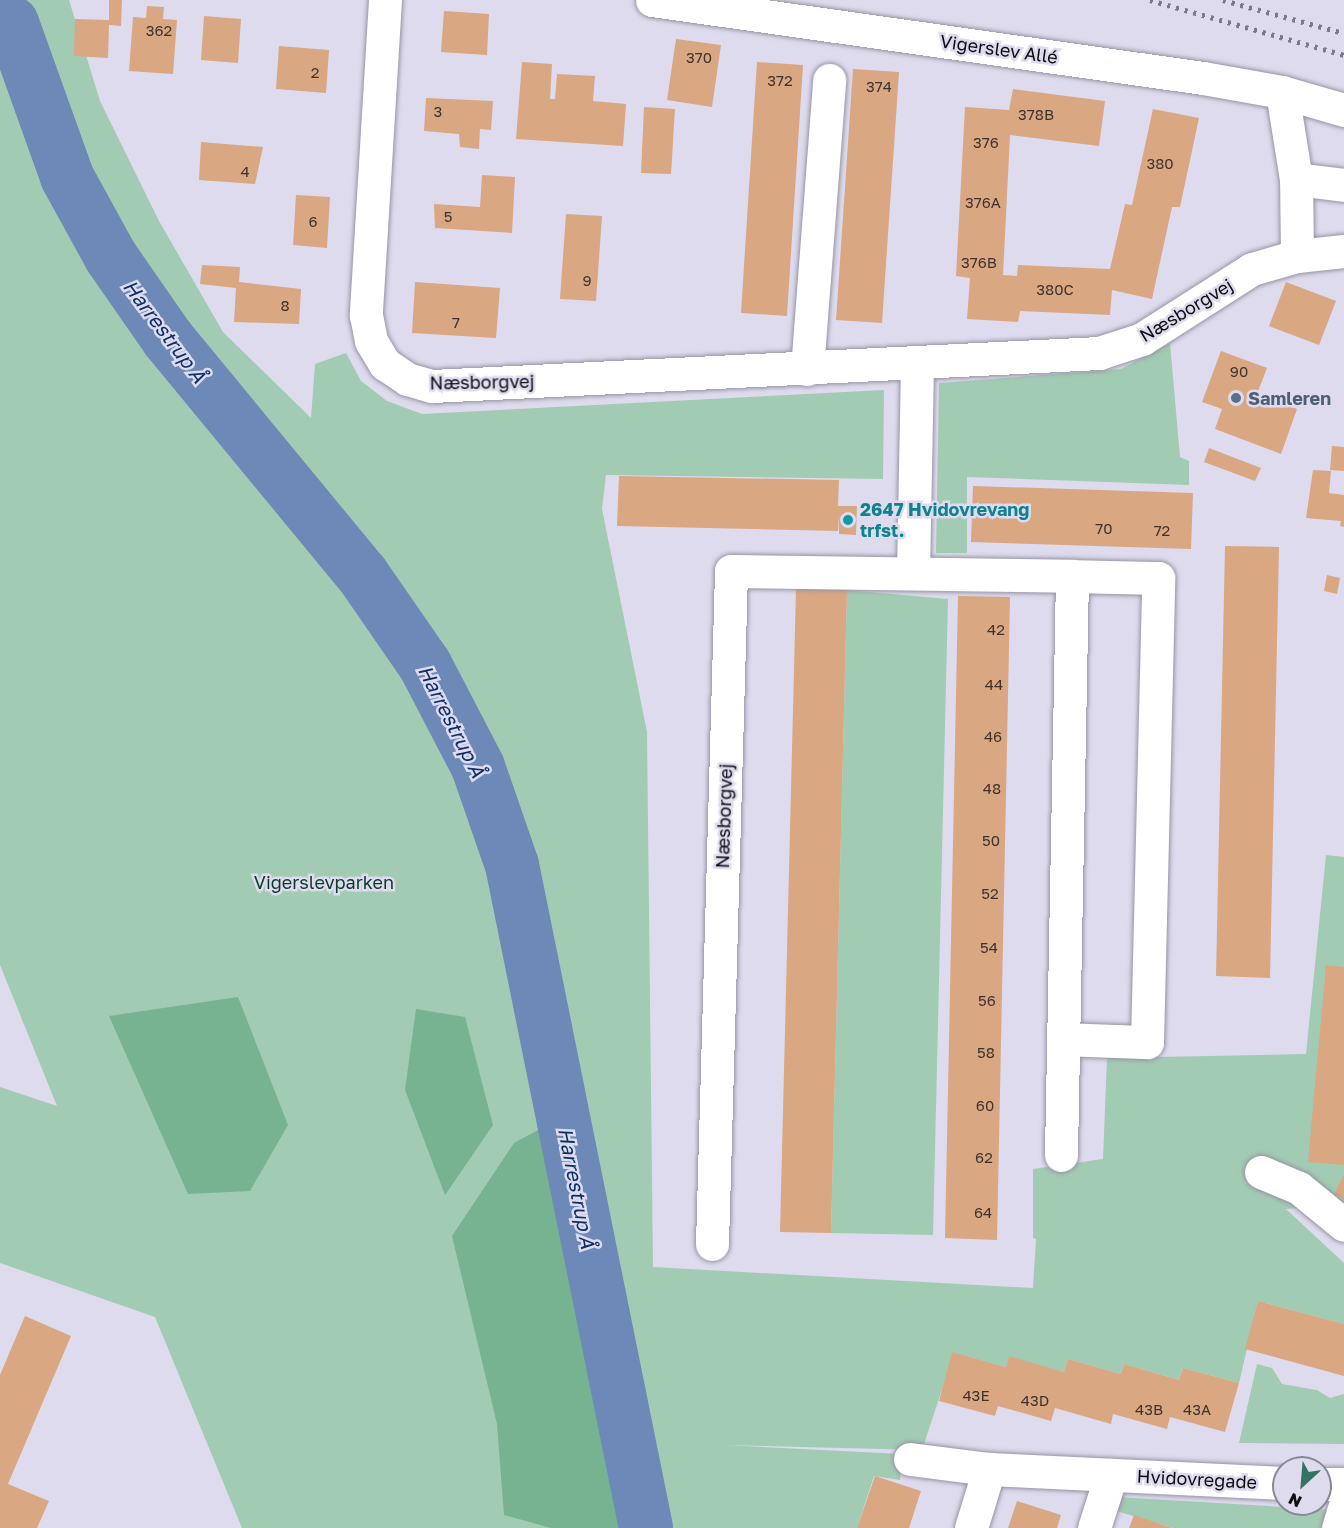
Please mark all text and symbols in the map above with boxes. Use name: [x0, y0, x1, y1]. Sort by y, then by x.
house number: 362: [146, 22, 172, 40]
street label: Vigerslev Allé: [939, 30, 1059, 68]
house number: 370: [686, 49, 712, 67]
house number: 2: [311, 64, 319, 82]
house number: 372: [767, 72, 793, 90]
house number: 374: [866, 78, 892, 96]
house number: 3: [434, 103, 442, 121]
house number: 378B: [1018, 106, 1054, 124]
house number: 376: [973, 134, 999, 152]
house number: 380: [1146, 155, 1174, 173]
house number: 4: [240, 163, 250, 181]
house number: 376A: [965, 194, 1001, 212]
house number: 5: [444, 208, 452, 226]
house number: 6: [308, 213, 318, 231]
house number: 376B: [961, 254, 997, 272]
house number: 9: [582, 272, 592, 290]
street label: Næsborgvej: [1136, 274, 1236, 346]
water label: Harrestrup Å: [118, 275, 212, 387]
house number: 380C: [1036, 281, 1074, 299]
house number: 8: [280, 297, 290, 315]
house number: 7: [452, 314, 460, 332]
house number: 90: [1230, 363, 1248, 381]
street label: Næsborgvej: [429, 370, 535, 394]
place label: Samleren: [1248, 387, 1331, 409]
marker: Samleren: [1229, 391, 1243, 405]
place label: 2647 Hvidovrevang trfst.: [860, 499, 1029, 542]
marker: 2647 Hvidovrevang trfst.: [841, 513, 855, 527]
house number: 70: [1095, 520, 1113, 538]
house number: 72: [1154, 522, 1170, 540]
house number: 42: [987, 621, 1005, 639]
water label: Harrestrup Å: [413, 661, 491, 781]
house number: 44: [985, 676, 1003, 694]
house number: 46: [984, 728, 1002, 746]
street label: Næsborgvej: [711, 763, 737, 869]
house number: 48: [983, 780, 1001, 798]
house number: 50: [982, 832, 1000, 850]
park label: Vigerslevparken: [254, 871, 394, 893]
house number: 52: [981, 885, 999, 903]
house number: 54: [980, 939, 998, 957]
house number: 56: [978, 992, 996, 1010]
house number: 58: [977, 1044, 995, 1062]
house number: 60: [976, 1097, 994, 1115]
water label: Harrestrup Å: [554, 1125, 600, 1251]
house number: 62: [975, 1149, 993, 1167]
house number: 64: [974, 1204, 992, 1222]
house number: 43E: [962, 1387, 990, 1405]
house number: 43D: [1021, 1392, 1049, 1410]
house number: 43B: [1135, 1401, 1163, 1419]
house number: 43A: [1183, 1401, 1211, 1419]
north arrow: [1272, 1456, 1332, 1516]
street label: Hvidovregade: [1136, 1465, 1258, 1493]
text: N: [1285, 1489, 1305, 1512]

